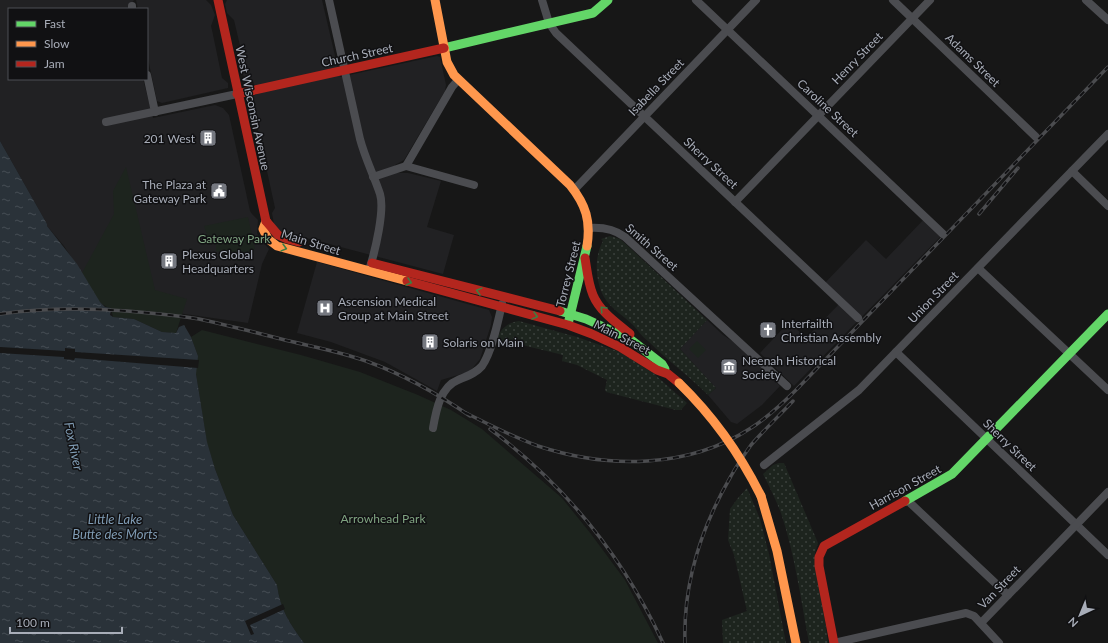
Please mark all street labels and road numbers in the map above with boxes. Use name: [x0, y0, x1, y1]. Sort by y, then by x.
street label: Henry Street: [828, 28, 886, 87]
street label: Adams Street: [942, 30, 1004, 90]
street label: Church Street: [320, 40, 395, 70]
street label: West Wisconsin Avenue: [232, 44, 274, 172]
street label: Isabella Street: [625, 55, 687, 119]
street label: Caroline Street: [794, 76, 862, 141]
street label: Sherry Street: [681, 134, 742, 192]
street label: Smith Street: [623, 220, 682, 274]
street label: Main Street: [280, 226, 343, 258]
street label: Torrey Street: [553, 239, 584, 309]
street label: Union Street: [905, 267, 962, 326]
street label: Main Street: [591, 316, 653, 358]
street label: Sherry Street: [980, 416, 1040, 475]
street label: Harrison Street: [866, 461, 944, 513]
street label: Van Street: [975, 562, 1024, 612]

